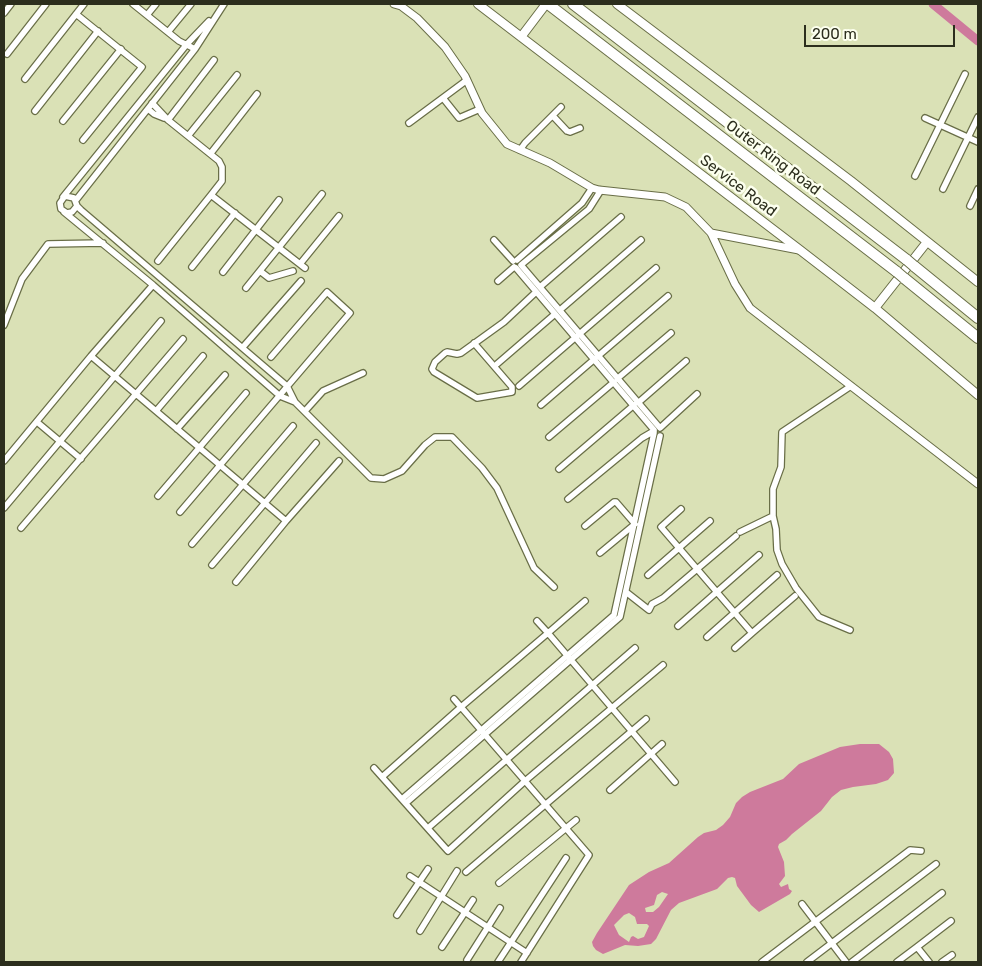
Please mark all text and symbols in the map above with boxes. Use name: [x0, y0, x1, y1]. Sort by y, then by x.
scale bar: [807, 15, 958, 47]
text: 200 m: [812, 25, 857, 43]
street label: Outer Ring Road: [722, 117, 824, 199]
street label: Service Road: [696, 151, 780, 221]

